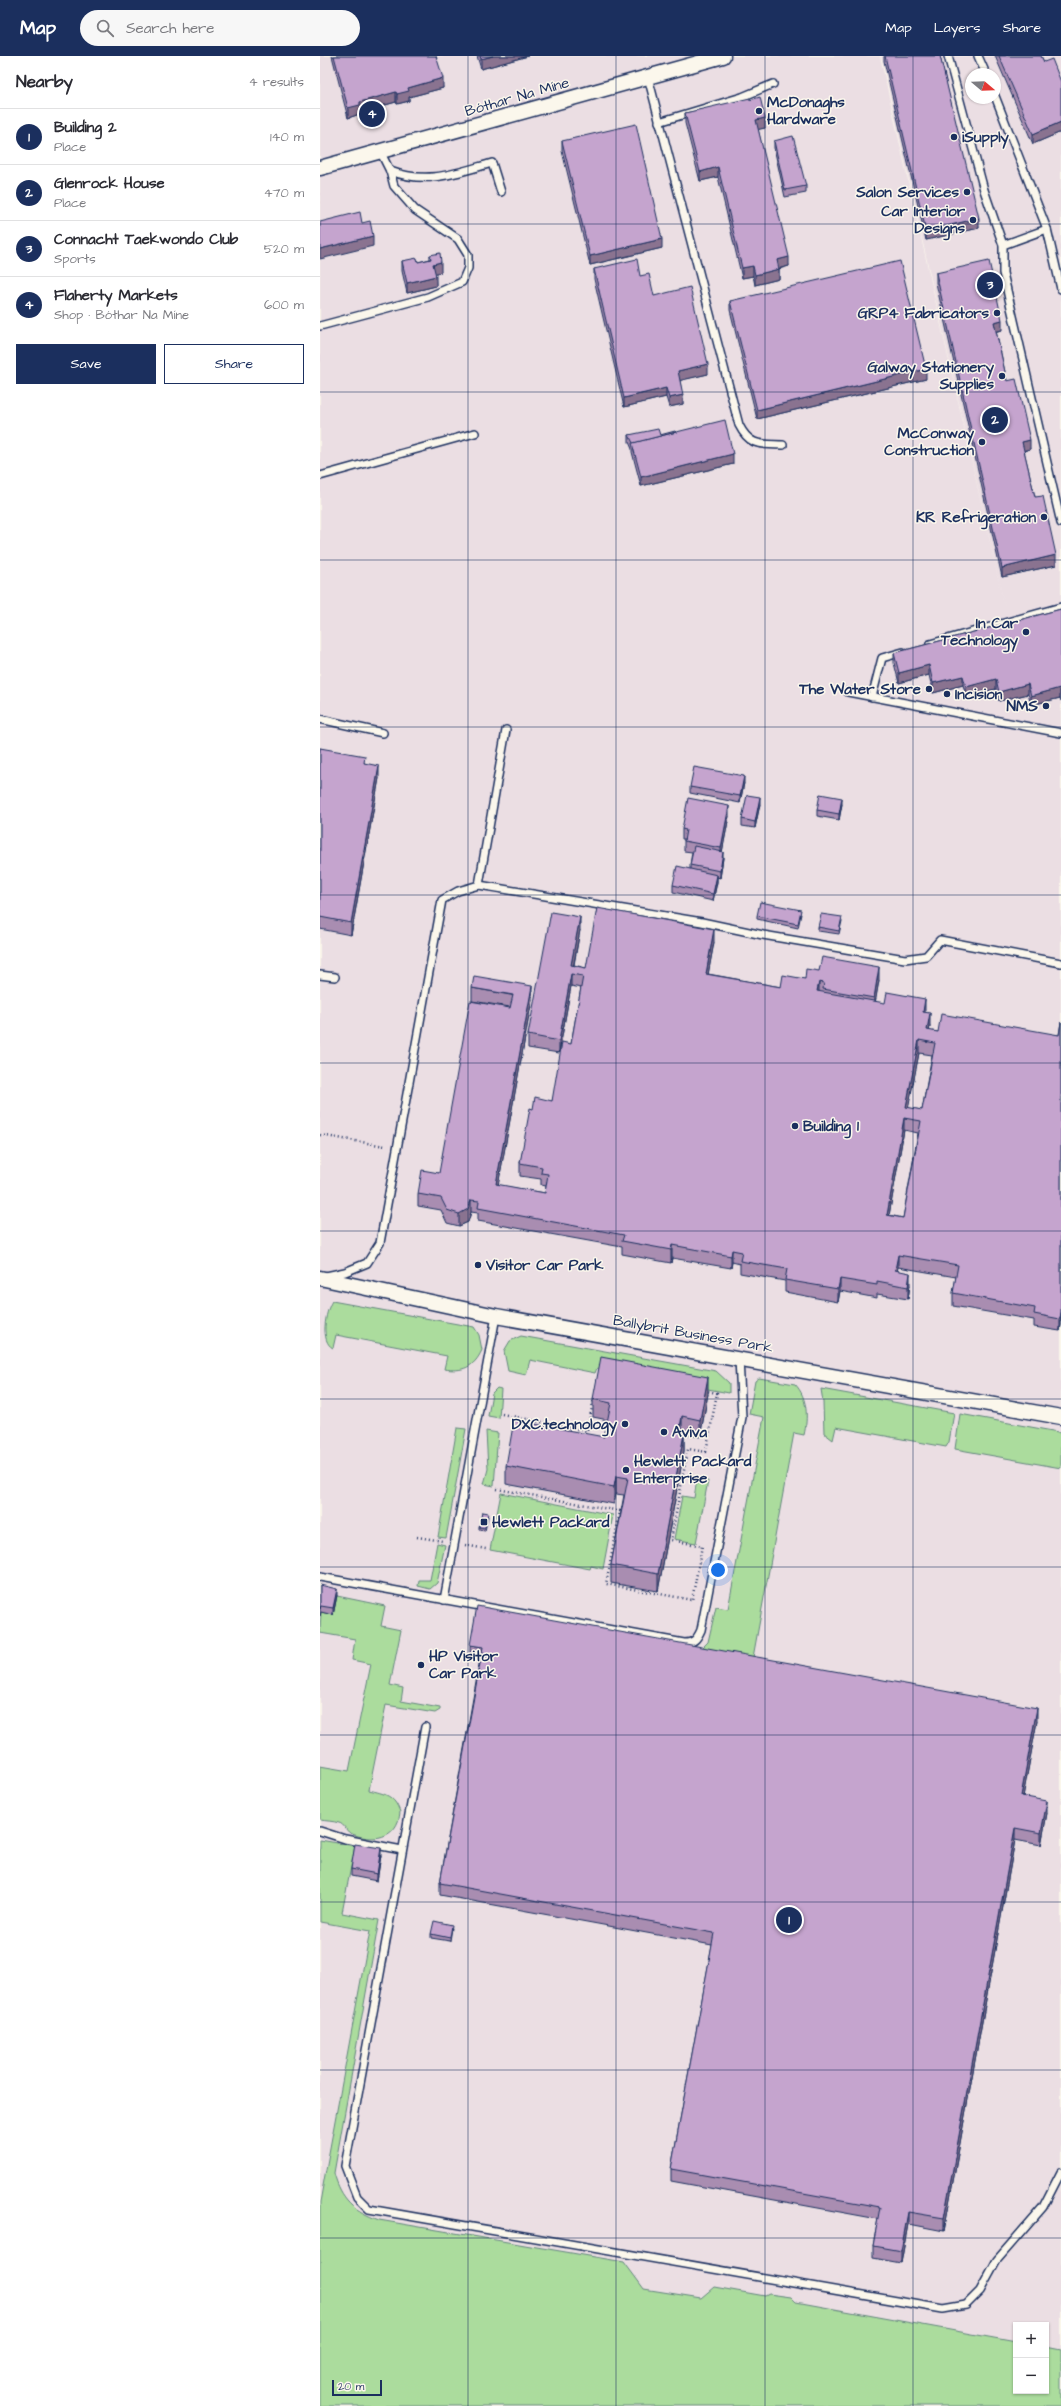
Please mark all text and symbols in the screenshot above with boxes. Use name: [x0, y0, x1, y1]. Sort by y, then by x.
search box: [80, 10, 360, 46]
text: Map: [20, 15, 56, 42]
icon: search: [94, 17, 116, 39]
text: Search here: [126, 18, 215, 39]
text: Map: [885, 18, 912, 38]
text: Layers: [934, 18, 981, 38]
text: Share: [1003, 18, 1041, 38]
north arrow: [965, 68, 1001, 104]
text: Nearby: [16, 70, 73, 94]
street label: Bóthar Na Míne: [462, 72, 572, 122]
text: 4 results: [249, 73, 304, 91]
place label: McDonaghs Hardware: [767, 92, 845, 130]
pin: 4: [359, 99, 385, 129]
marker: McDonaghs Hardware: [754, 106, 764, 116]
text: Building 2: [54, 117, 117, 138]
place label: iSupply: [962, 127, 1010, 149]
text: 1: [28, 128, 30, 146]
text: 140 m: [270, 128, 304, 146]
marker: iSupply: [949, 132, 959, 142]
text: Place: [54, 138, 86, 156]
text: Glenrock House: [54, 173, 165, 194]
place label: Salon Services: [855, 182, 959, 203]
text: 2: [25, 184, 33, 202]
text: 470 m: [264, 184, 304, 202]
marker: Salon Services: [962, 187, 972, 197]
text: Place: [54, 194, 86, 212]
place label: Car Interior Designs: [881, 201, 966, 241]
marker: Car Interior Designs: [968, 215, 978, 225]
text: Connacht Taekwondo Club: [54, 229, 238, 250]
text: 3: [26, 240, 32, 258]
text: 520 m: [264, 240, 304, 258]
text: Sports: [54, 250, 96, 268]
pin: 3: [977, 270, 1003, 300]
text: Flaherty Markets: [54, 285, 178, 306]
text: 4: [25, 296, 33, 314]
text: 600 m: [264, 296, 304, 314]
place label: GRP4 Fabricators: [858, 303, 989, 324]
text: Shop · Bóthar Na Míne: [54, 306, 189, 324]
marker: GRP4 Fabricators: [992, 308, 1002, 318]
button: Save: [16, 344, 156, 384]
button: Share: [164, 344, 304, 384]
place label: Galway Stationery Supplies: [867, 357, 995, 395]
marker: Galway Stationery Supplies: [997, 371, 1007, 381]
pin: 2: [982, 405, 1008, 435]
place label: McConway Construction: [884, 423, 975, 461]
marker: McConway Construction: [977, 437, 987, 447]
place label: KR Refrigeration: [916, 507, 1036, 530]
marker: KR Refrigeration: [1039, 512, 1049, 522]
place label: In Car Technology: [940, 613, 1019, 653]
marker: In Car Technology: [1021, 627, 1031, 637]
place label: The Water Store: [798, 679, 921, 700]
marker: The Water Store: [924, 684, 934, 694]
place label: Incision: [955, 684, 1003, 705]
marker: Incision: [942, 689, 952, 699]
place label: NMS: [1007, 696, 1038, 717]
marker: NMS: [1041, 701, 1051, 711]
place label: Building 1: [803, 1116, 859, 1139]
marker: Building 1: [790, 1121, 800, 1131]
place label: Visitor Car Park: [485, 1255, 604, 1276]
marker: Visitor Car Park: [473, 1260, 483, 1270]
street label: Ballybrit Business Park: [611, 1310, 774, 1359]
place label: DXC.technology: [512, 1414, 618, 1437]
marker: DXC.technology: [620, 1419, 630, 1429]
place label: Aviva: [672, 1422, 707, 1443]
marker: Aviva: [659, 1427, 669, 1437]
place label: Hewlett Packard Enterprise: [634, 1451, 752, 1489]
marker: Hewlett Packard Enterprise: [621, 1465, 631, 1475]
place label: Hewlett Packard: [492, 1512, 610, 1533]
marker: Hewlett Packard: [479, 1517, 489, 1527]
your location: [708, 1560, 728, 1580]
place label: HP Visitor Car Park: [429, 1646, 499, 1684]
marker: HP Visitor Car Park: [416, 1660, 426, 1670]
pin: 1: [776, 1905, 802, 1935]
map controls: [1013, 2322, 1049, 2394]
button: +: [1013, 2322, 1049, 2358]
button: −: [1013, 2358, 1049, 2394]
scale bar: [332, 2378, 382, 2397]
text: 20 m: [338, 2379, 364, 2394]

